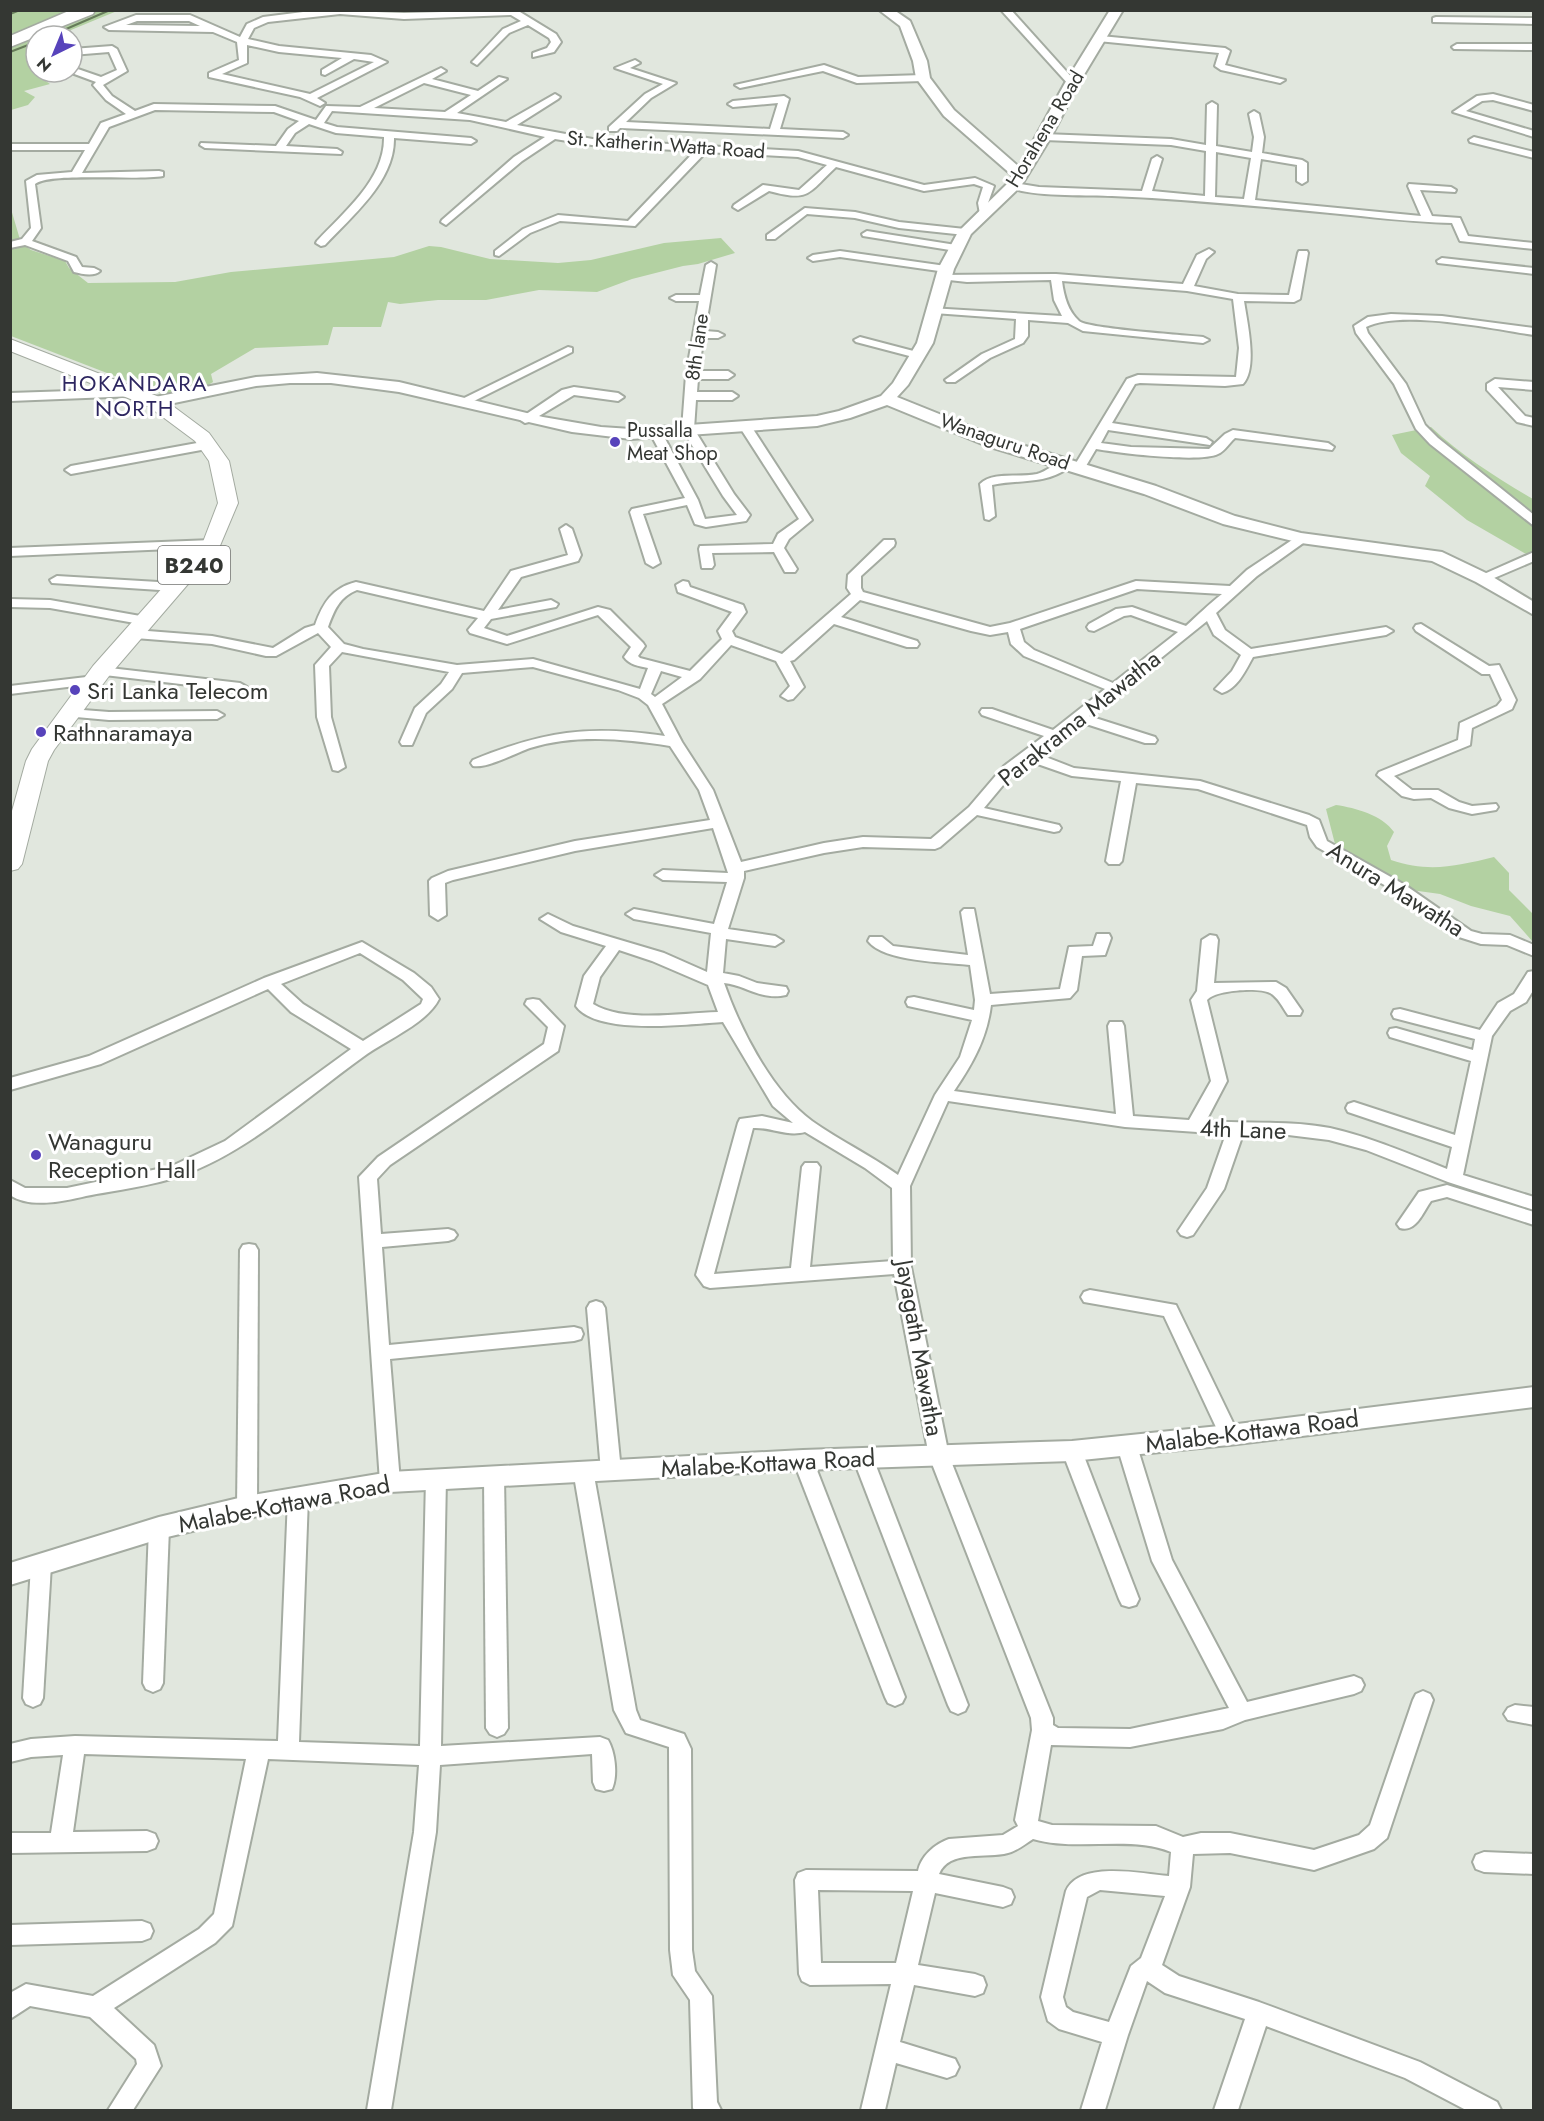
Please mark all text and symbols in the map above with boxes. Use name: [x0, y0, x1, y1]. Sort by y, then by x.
north arrow: [24, 24, 84, 84]
text: N: [32, 52, 57, 77]
street label: Horahena Road: [999, 65, 1091, 193]
street label: St. Katherin Watta Road: [566, 124, 766, 166]
street label: 8th lane: [678, 312, 716, 382]
district label: HOKANDARA NORTH: [62, 367, 208, 424]
street label: Wanaguru Road: [936, 406, 1074, 478]
place label: Pussalla Meat Shop: [627, 416, 718, 468]
marker: Pussalla Meat Shop: [608, 435, 622, 449]
road number: B240: [158, 546, 230, 584]
street label: Parakrama Mawatha: [990, 641, 1168, 795]
place label: Sri Lanka Telecom: [87, 673, 268, 708]
marker: Sri Lanka Telecom: [68, 683, 82, 697]
place label: Rathnaramaya: [53, 715, 193, 750]
marker: Rathnaramaya: [34, 725, 48, 739]
street label: Anura Mawatha: [1320, 833, 1472, 945]
street label: 4th Lane: [1199, 1110, 1287, 1148]
place label: Wanaguru Reception Hall: [48, 1124, 196, 1187]
marker: Wanaguru Reception Hall: [29, 1148, 43, 1162]
street label: Jayagath Mawatha: [887, 1254, 953, 1439]
street label: Malabe-Kottawa Road: [1143, 1401, 1361, 1461]
street label: Malabe-Kottawa Road: [660, 1440, 876, 1486]
street label: Malabe-Kottawa Road: [175, 1466, 393, 1542]

